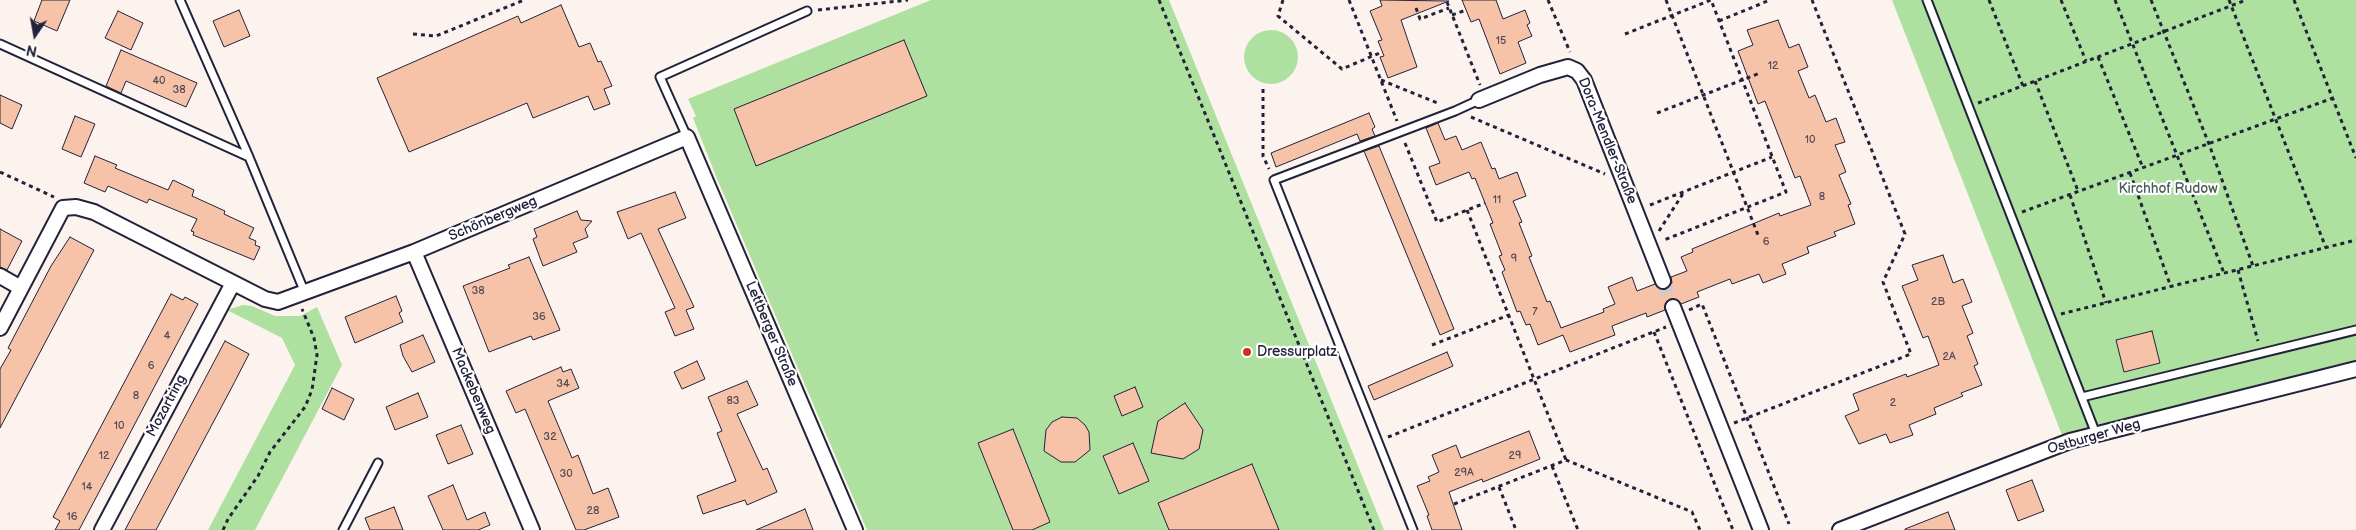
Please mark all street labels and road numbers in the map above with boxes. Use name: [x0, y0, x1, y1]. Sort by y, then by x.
street label: Dora-Mendler-Straße: [1574, 75, 1640, 207]
street label: Schönbergweg: [446, 193, 540, 245]
street label: Lettberger Straße: [741, 279, 801, 389]
street label: Mackebenweg: [447, 345, 499, 437]
street label: Mozartring: [144, 372, 190, 440]
street label: Ostburger Weg: [2046, 416, 2142, 458]

